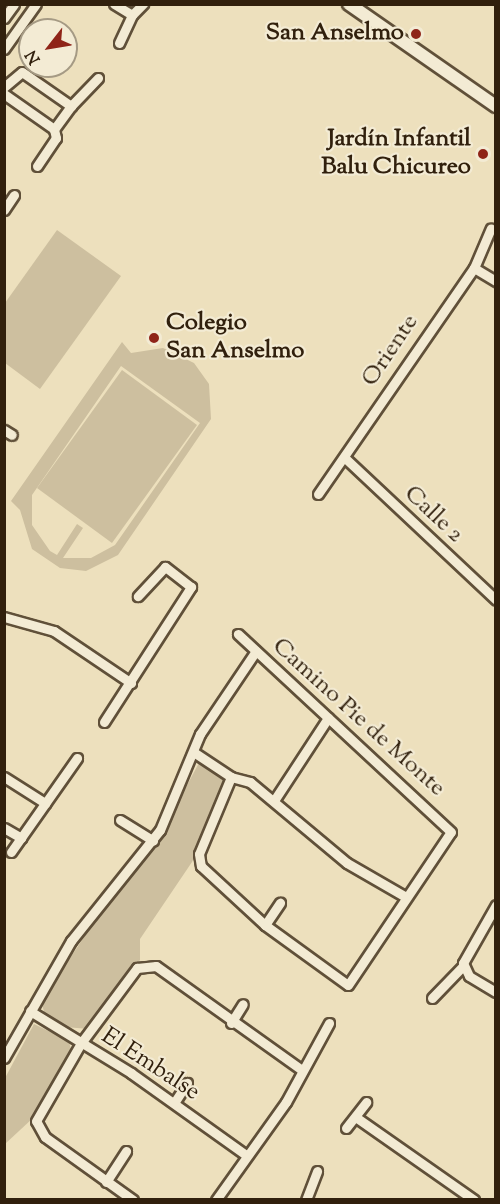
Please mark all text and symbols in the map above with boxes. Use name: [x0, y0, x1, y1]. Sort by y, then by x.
north arrow: [18, 18, 78, 78]
place label: San Anselmo: [266, 20, 404, 48]
marker: San Anselmo: [409, 27, 423, 41]
text: N: [21, 45, 47, 68]
place label: Jardín Infantil Balu Chicureo: [321, 126, 471, 182]
marker: Jardín Infantil Balu Chicureo: [476, 147, 490, 161]
place label: Colegio San Anselmo: [166, 310, 304, 366]
street label: Oriente: [357, 310, 425, 392]
marker: Colegio San Anselmo: [147, 331, 161, 345]
street label: Calle 2: [397, 480, 469, 550]
street label: Camino Pie de Monte: [266, 633, 450, 803]
street label: El Embalse: [95, 1022, 205, 1108]

